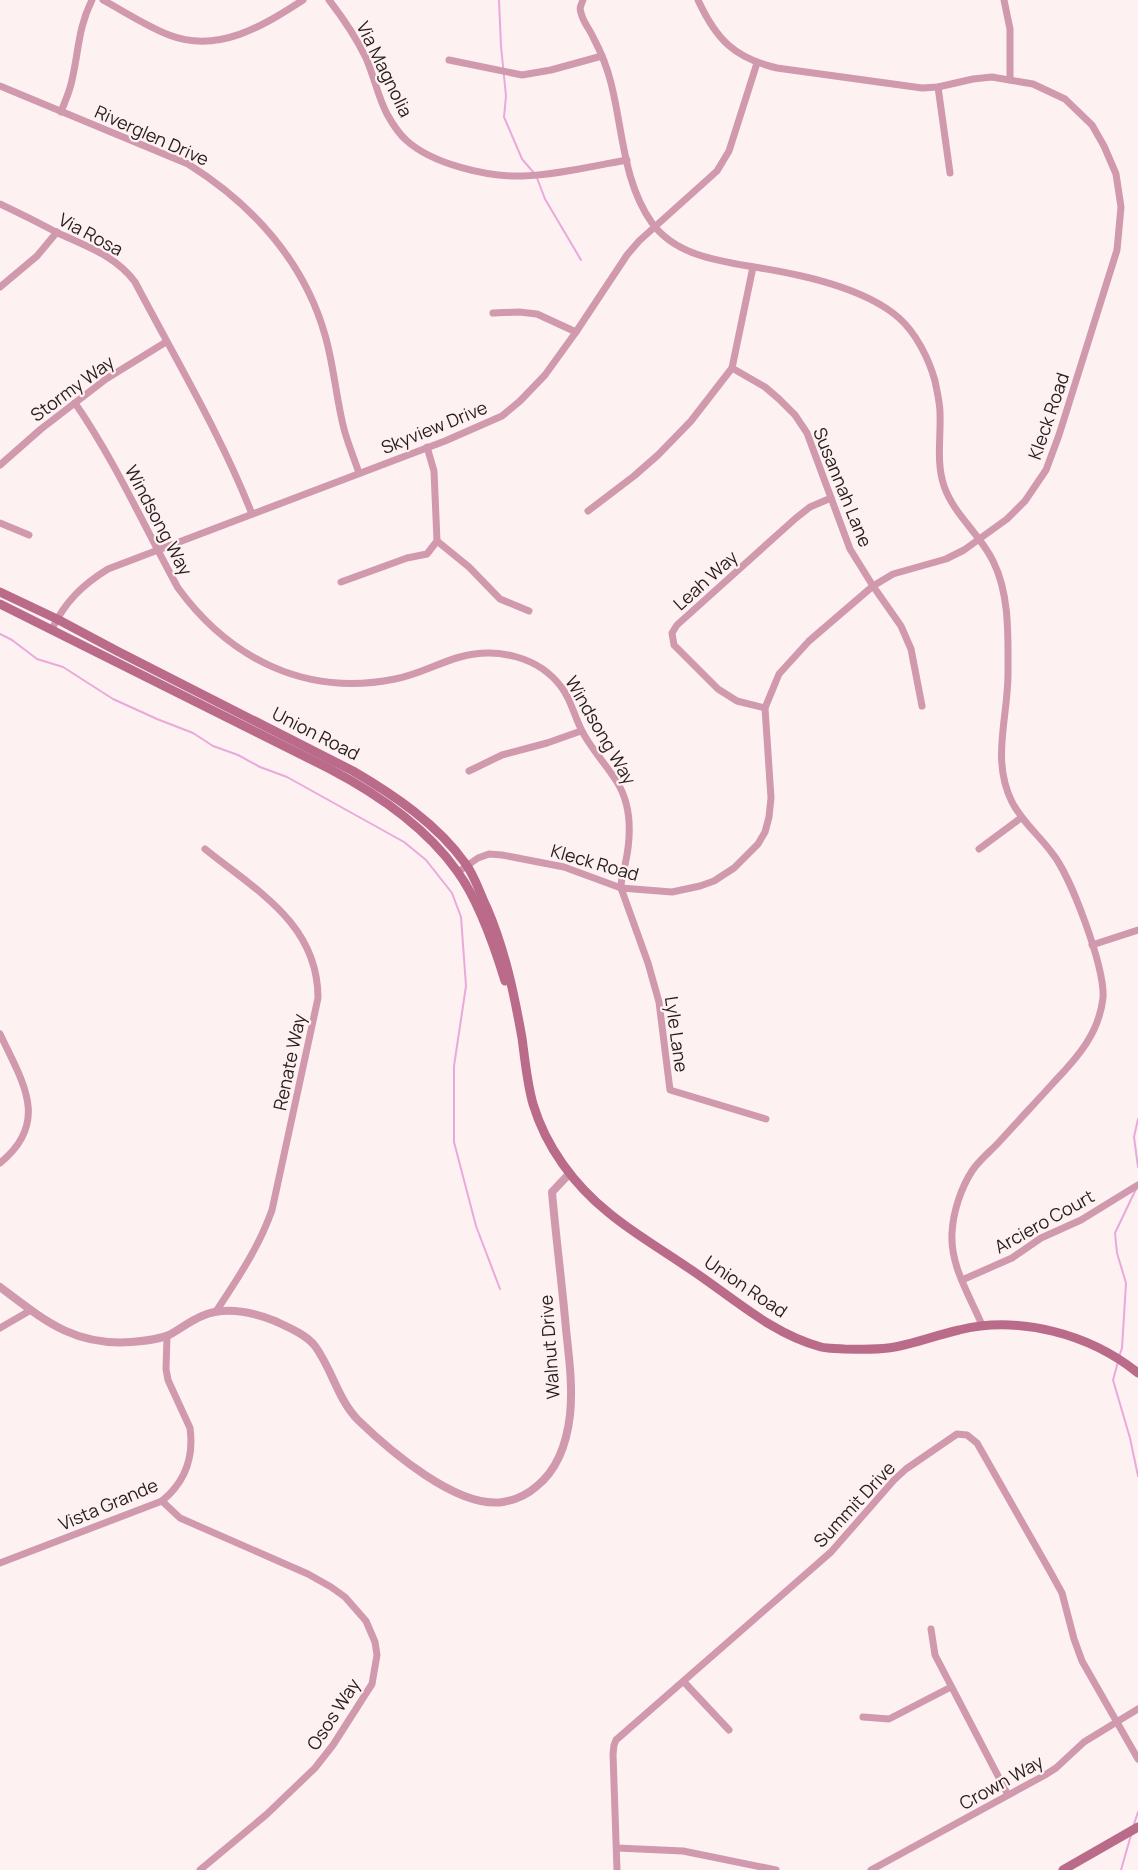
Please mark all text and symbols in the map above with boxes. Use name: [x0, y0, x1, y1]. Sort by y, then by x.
street label: Via Magnolia: [351, 17, 419, 121]
street label: Riverglen Drive: [91, 99, 213, 171]
street label: Via Rosa: [55, 207, 127, 261]
street label: Stormy Way: [25, 349, 119, 427]
street label: Kleck Road: [1022, 369, 1074, 463]
street label: Skyview Drive: [377, 395, 491, 459]
street label: Susannah Lane: [808, 424, 878, 550]
street label: Windsong Way: [120, 460, 198, 580]
street label: Leah Way: [668, 544, 743, 615]
street label: Windsong Way: [560, 671, 642, 789]
street label: Union Road: [268, 701, 364, 765]
street label: Kleck Road: [548, 838, 642, 886]
street label: Lyle Lane: [660, 994, 694, 1074]
street label: Renate Way: [267, 1011, 311, 1113]
street label: Arciero Court: [990, 1184, 1098, 1258]
street label: Union Road: [700, 1249, 792, 1323]
street label: Walnut Drive: [533, 1294, 565, 1400]
street label: Summit Drive: [808, 1456, 900, 1552]
street label: Vista Grande: [55, 1472, 161, 1536]
street label: Osos Way: [301, 1673, 365, 1755]
street label: Crown Way: [955, 1749, 1048, 1815]

